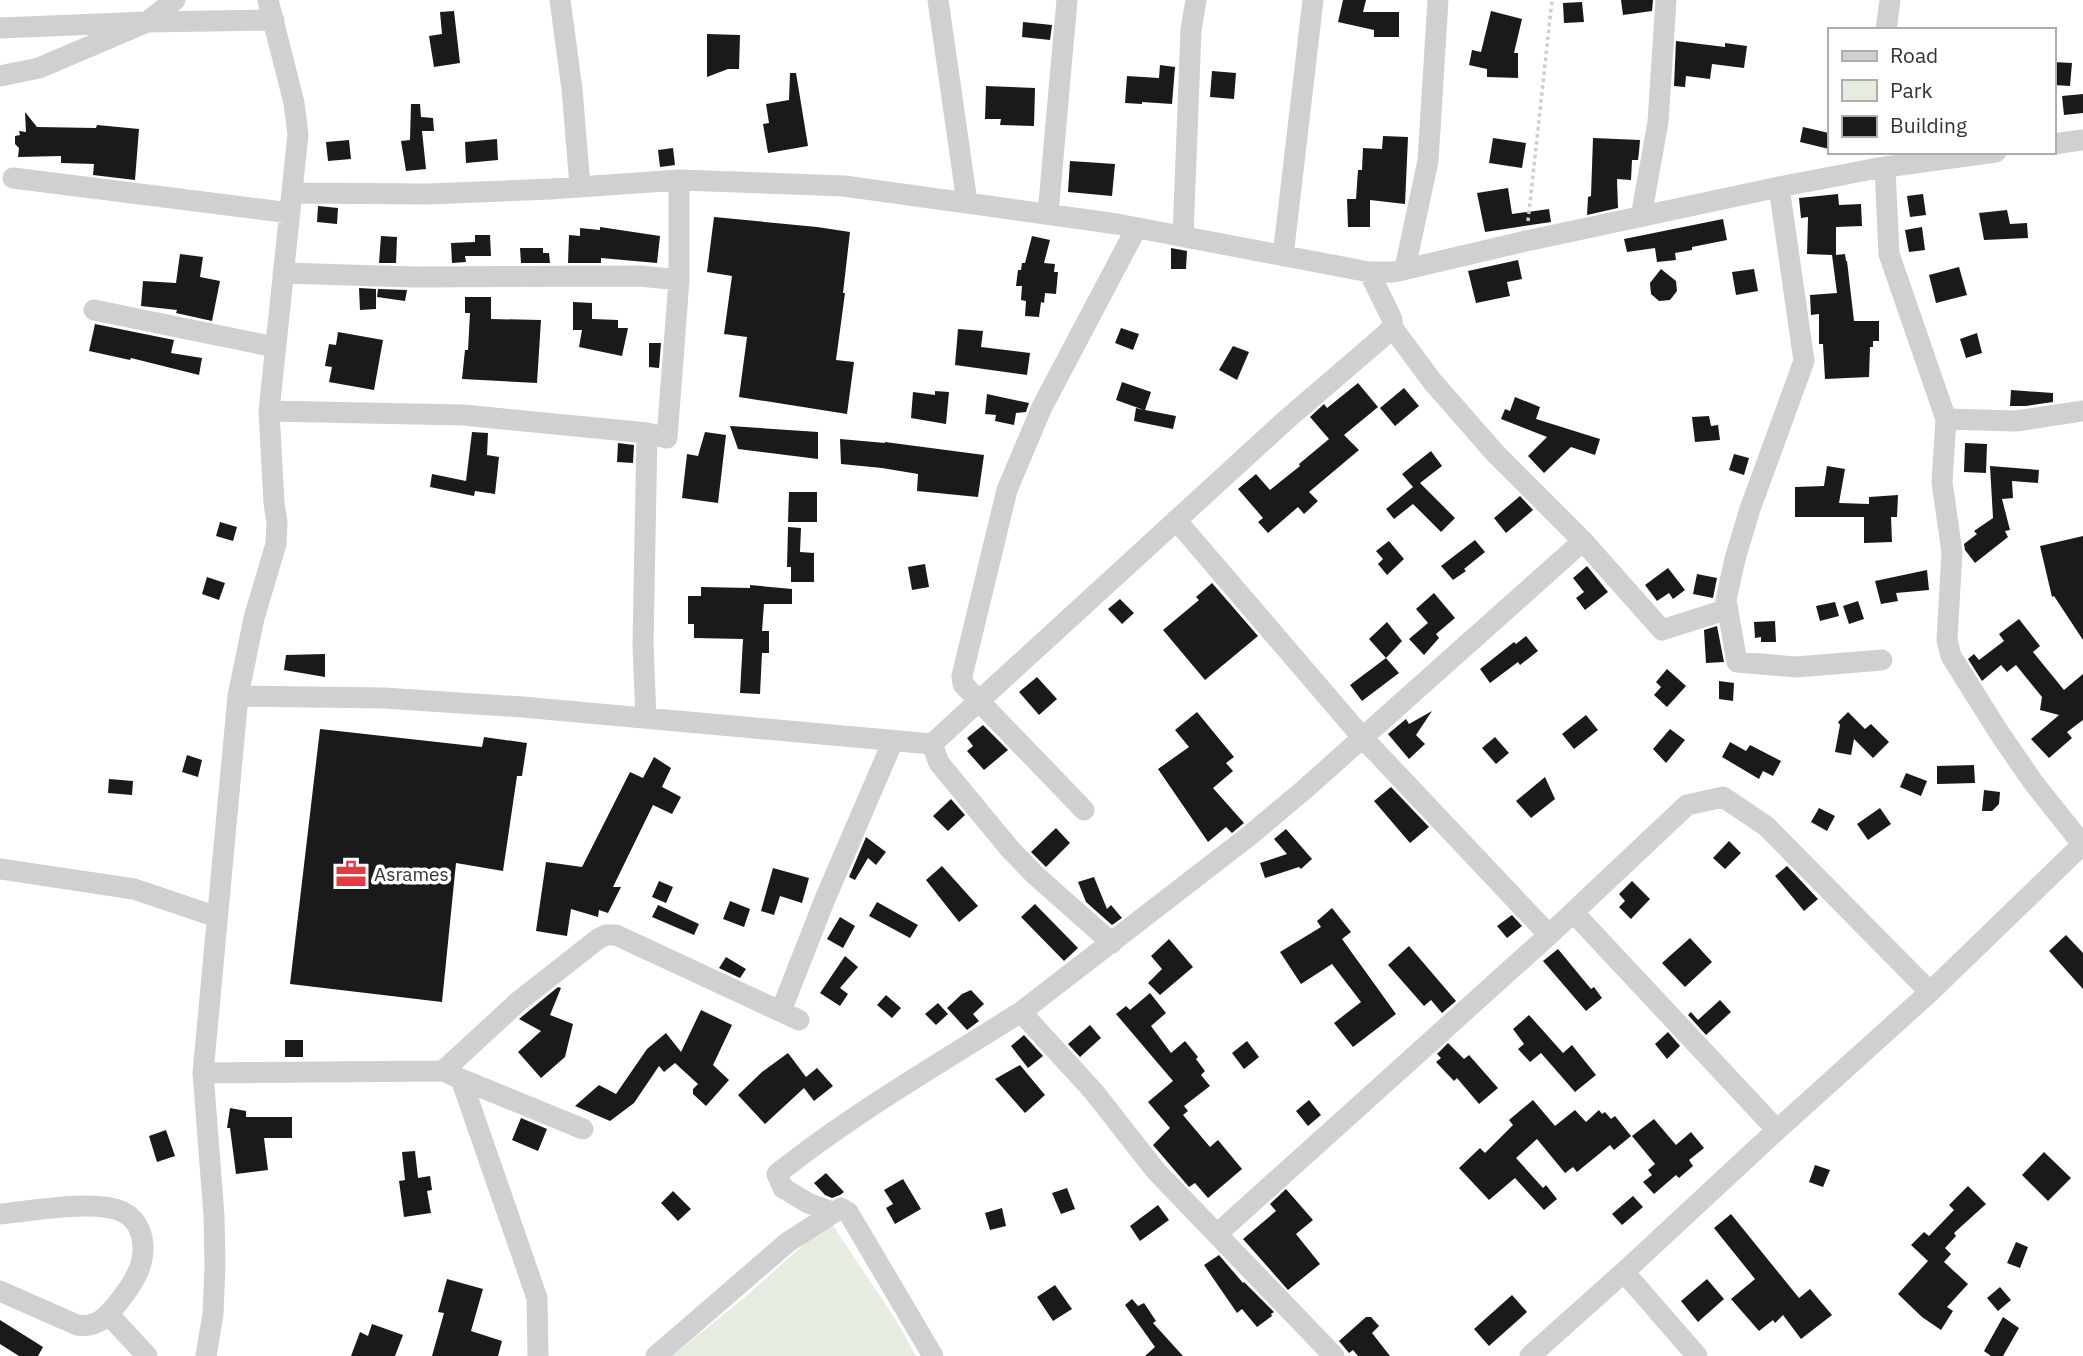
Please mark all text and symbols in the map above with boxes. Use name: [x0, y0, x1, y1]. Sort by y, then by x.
legend: [1828, 28, 2055, 154]
text: Road: [1890, 41, 1938, 69]
text: Park: [1890, 76, 1933, 104]
text: Building: [1890, 111, 1967, 139]
office icon: Asrames: [334, 857, 368, 891]
place label: Asrames: [374, 862, 449, 886]

